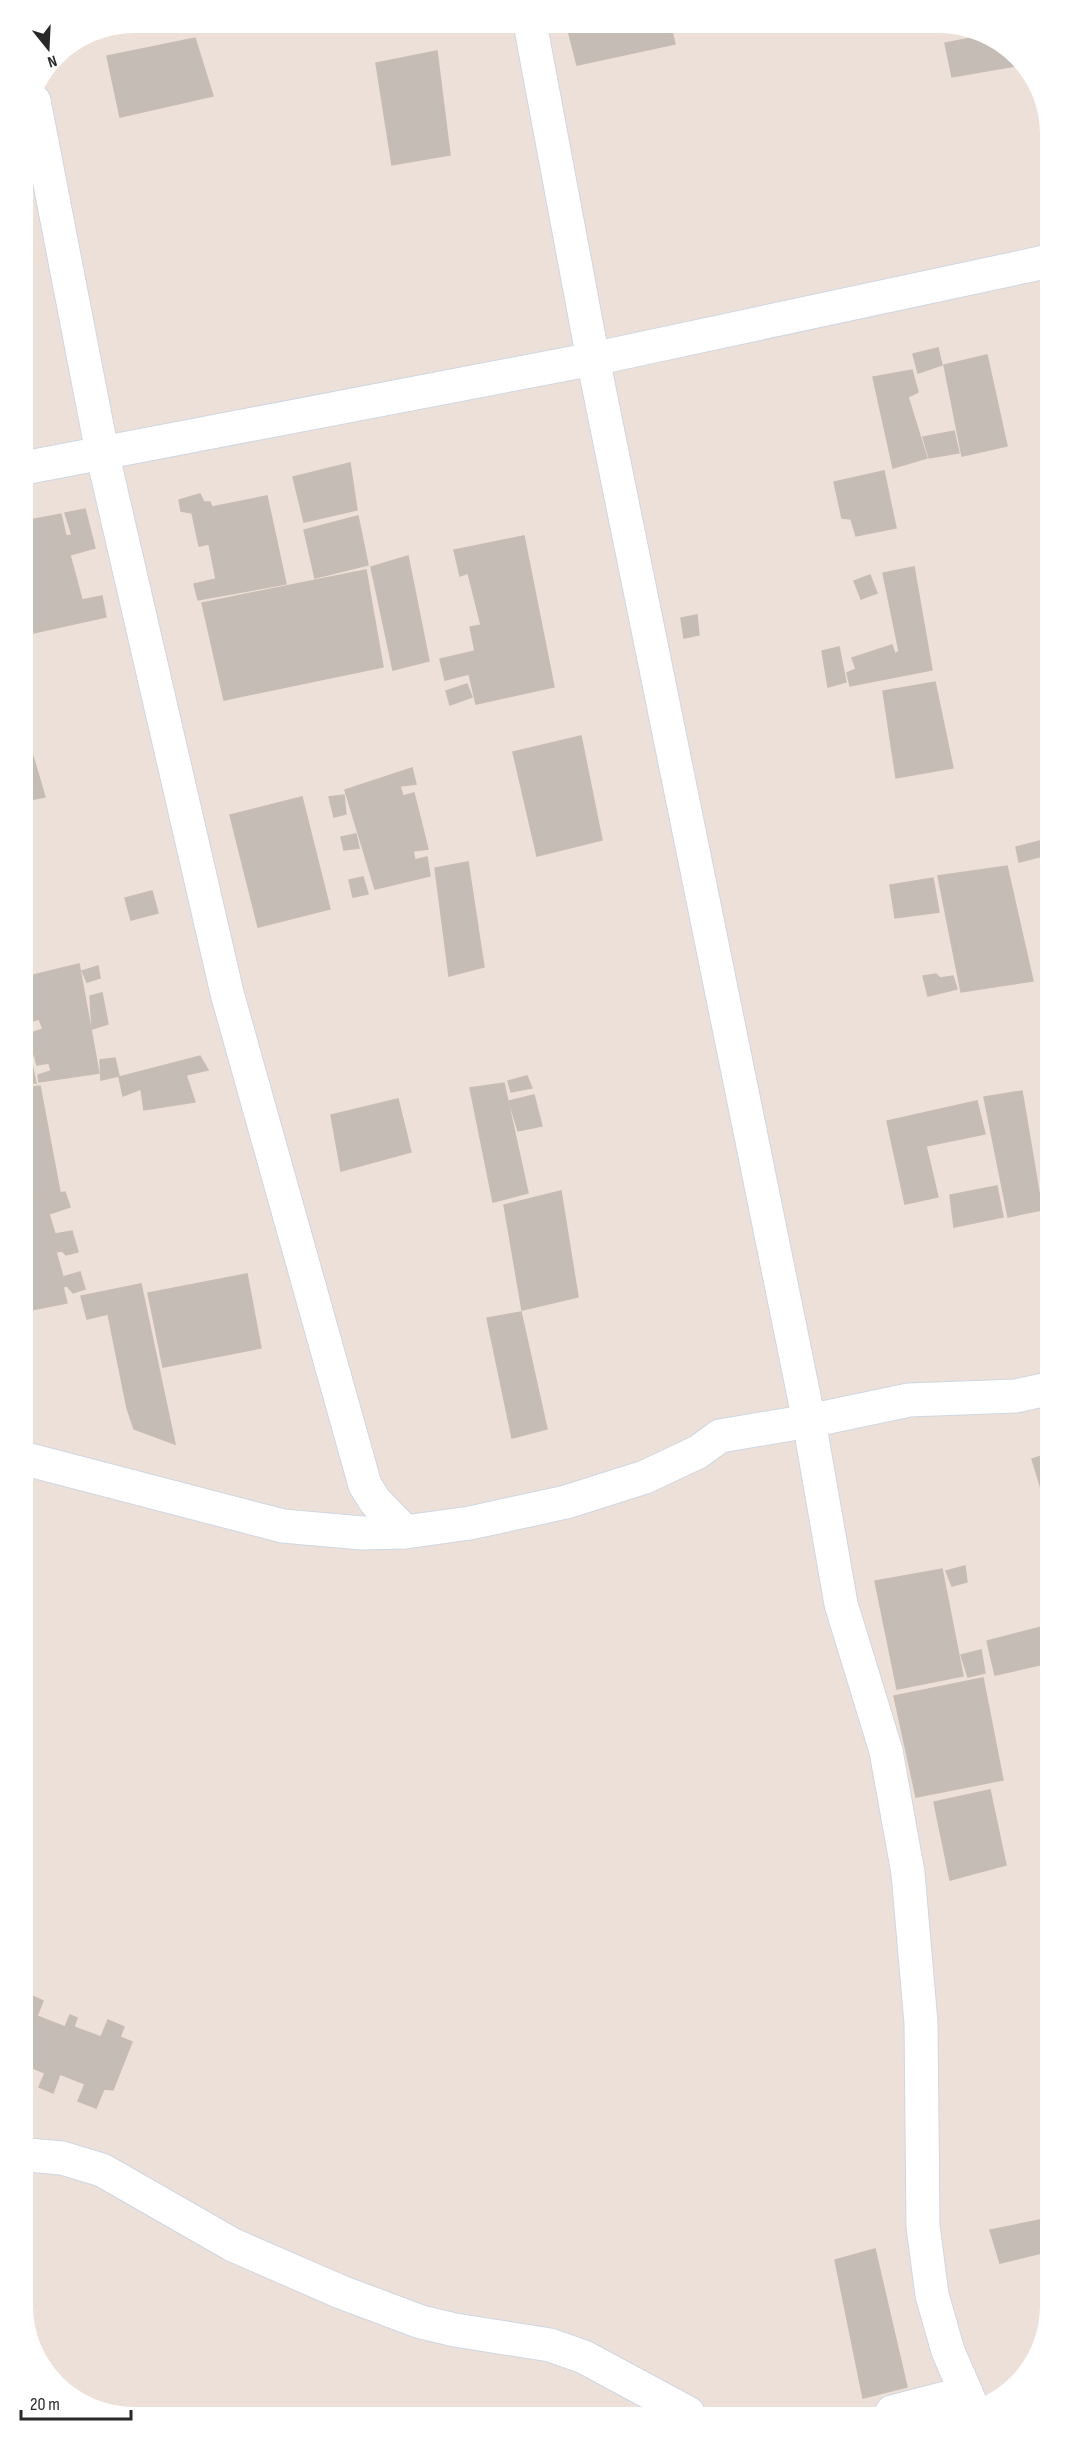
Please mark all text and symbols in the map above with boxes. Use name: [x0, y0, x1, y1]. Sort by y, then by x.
north arrow: [18, 18, 78, 78]
text: N: [45, 50, 59, 71]
scale bar: [21, 2383, 130, 2421]
text: 20 m: [30, 2394, 60, 2415]

